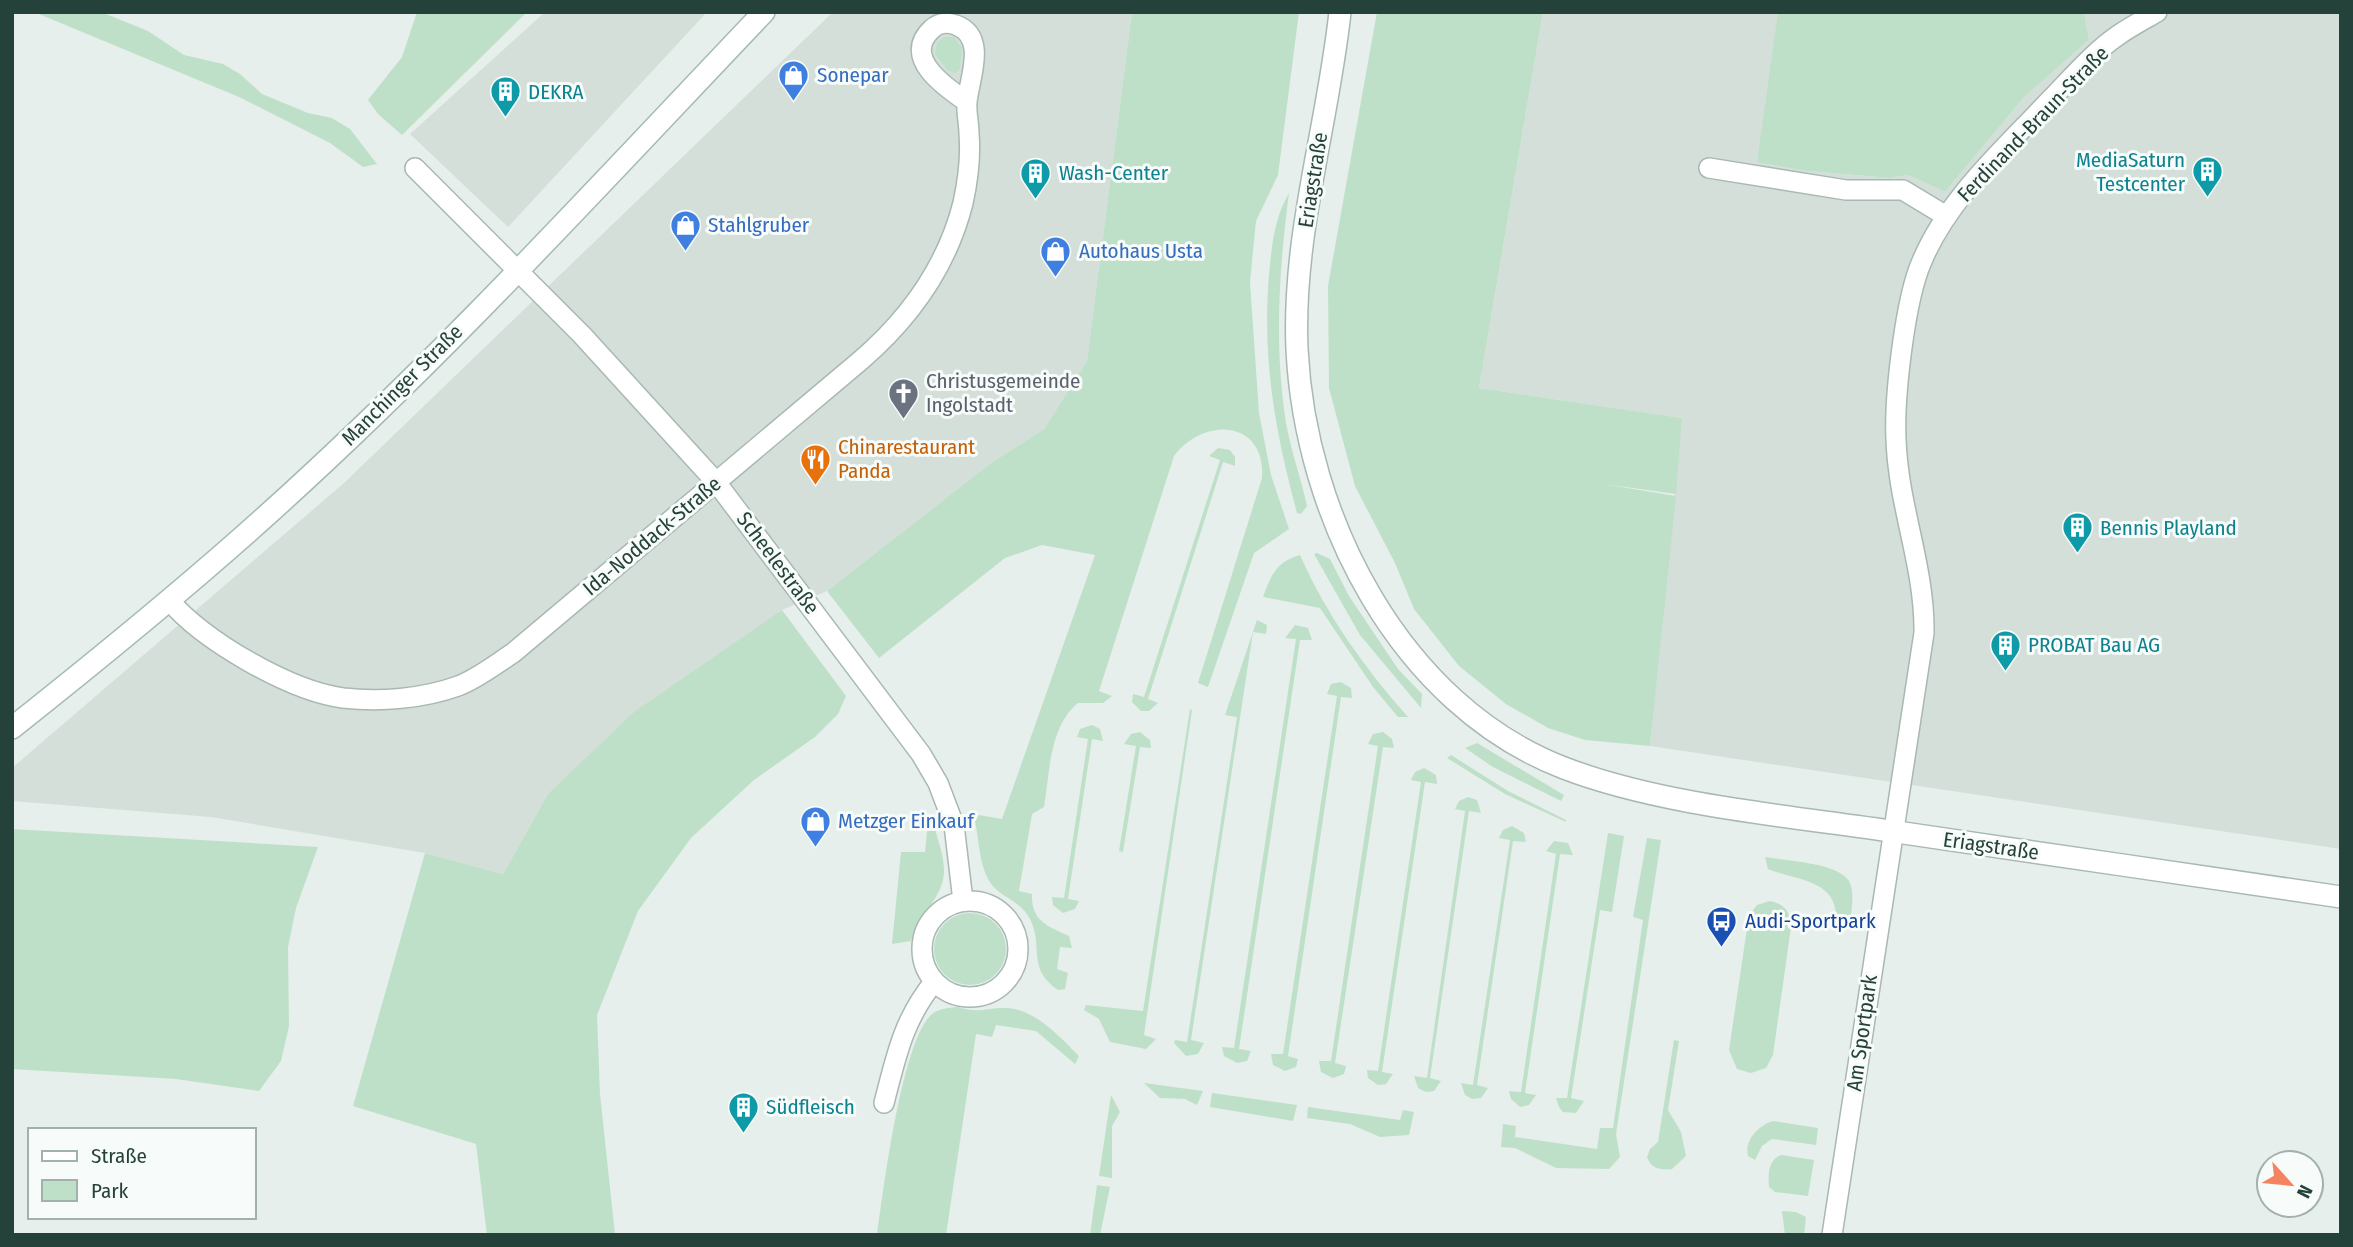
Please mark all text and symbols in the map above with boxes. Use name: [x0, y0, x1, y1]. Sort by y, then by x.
street label: Ferdinand-Braun-Straße: [1952, 41, 2114, 207]
shop icon: Sonepar: [777, 58, 811, 102]
place label: Sonepar: [817, 62, 889, 88]
building icon: DEKRA: [488, 75, 522, 119]
place label: DEKRA: [528, 79, 584, 105]
street label: Eriagstraße: [1293, 130, 1333, 230]
place label: MediaSaturn Testcenter: [2076, 147, 2186, 197]
building icon: MediaSaturn Testcenter: [2191, 155, 2225, 199]
building icon: Wash-Center: [1019, 156, 1053, 200]
place label: Wash-Center: [1059, 160, 1169, 186]
shop icon: Stahlgruber: [668, 208, 702, 252]
place label: Stahlgruber: [708, 212, 810, 238]
shop icon: Autohaus Usta: [1039, 234, 1073, 278]
place label: Autohaus Usta: [1079, 238, 1203, 264]
street label: Manchinger Straße: [336, 319, 468, 451]
place label: Christusgemeinde Ingolstadt: [926, 368, 1080, 418]
church icon: Christusgemeinde Ingolstadt: [886, 376, 920, 420]
place label: Chinarestaurant Panda: [838, 434, 975, 484]
restaurant icon: Chinarestaurant Panda: [798, 442, 832, 486]
street label: Ida-Noddack-Straße: [578, 471, 726, 601]
street label: Scheelestraße: [731, 507, 825, 619]
building icon: Bennis Playland: [2060, 511, 2094, 555]
place label: Bennis Playland: [2100, 515, 2237, 541]
building icon: PROBAT Bau AG: [1988, 628, 2022, 672]
place label: PROBAT Bau AG: [2028, 632, 2160, 658]
shop icon: Metzger Einkauf: [798, 804, 832, 848]
place label: Metzger Einkauf: [838, 808, 975, 834]
street label: Eriagstraße: [1941, 826, 2041, 866]
bus stop icon: Audi-Sportpark: [1705, 904, 1739, 948]
place label: Audi-Sportpark: [1745, 908, 1876, 934]
street label: Am Sportpark: [1841, 973, 1883, 1093]
building icon: Südfleisch: [726, 1090, 760, 1134]
place label: Südfleisch: [766, 1094, 855, 1120]
legend: [28, 1128, 256, 1219]
text: Straße: [91, 1143, 147, 1169]
north arrow: [2255, 1149, 2325, 1219]
text: Park: [91, 1178, 129, 1204]
text: N: [2292, 1181, 2318, 1202]

